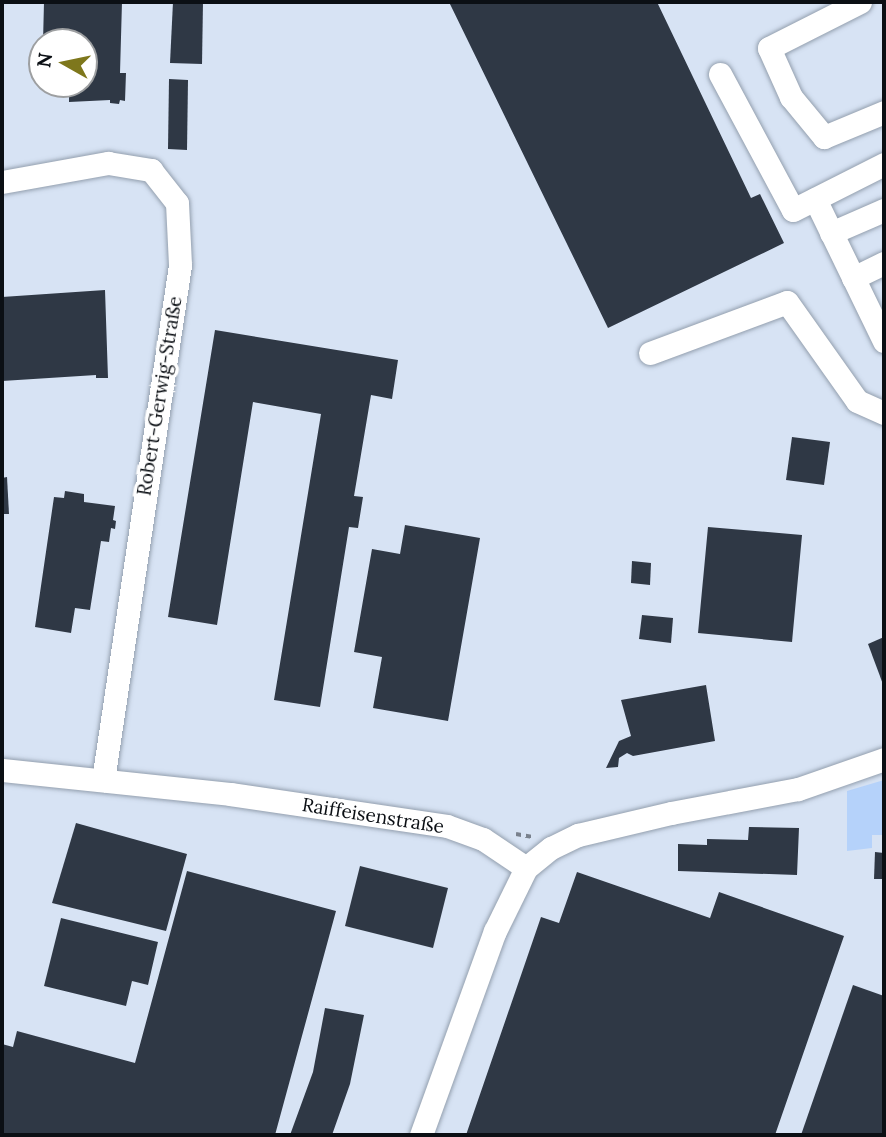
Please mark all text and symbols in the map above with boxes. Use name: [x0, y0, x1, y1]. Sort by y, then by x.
north arrow: [28, 28, 98, 98]
text: N: [31, 51, 57, 69]
street label: Robert-Gerwig-Straße: [133, 295, 187, 497]
street label: Raiffeisenstraße: [300, 794, 446, 838]

